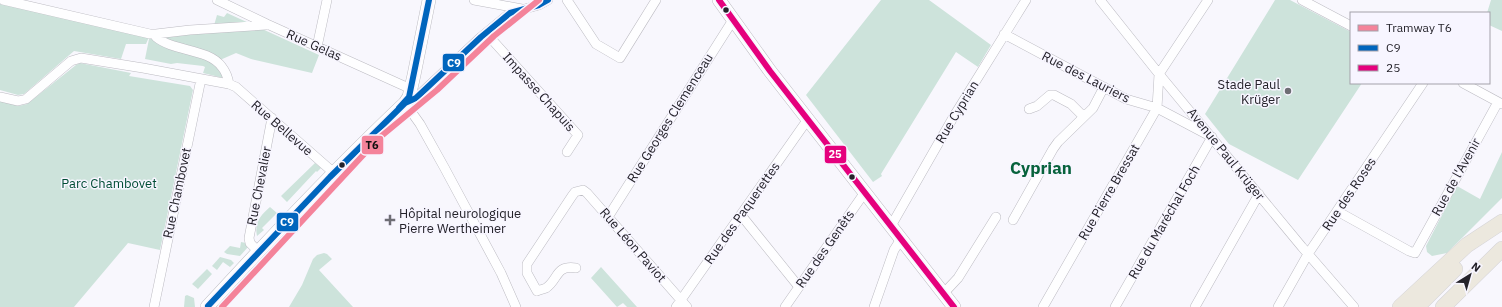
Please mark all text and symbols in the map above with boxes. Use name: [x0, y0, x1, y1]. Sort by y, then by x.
unlabelled marker: [721, 5, 731, 15]
legend: [1350, 12, 1490, 84]
text: Tramway T6: [1386, 20, 1452, 35]
street label: Rue Gelas: [284, 25, 344, 65]
text: C9: [1386, 40, 1401, 55]
street label: Rue des Lauriers: [1039, 47, 1133, 107]
street label: Impasse Chapuis: [499, 49, 579, 135]
street label: Rue Georges Clemenceau: [623, 50, 717, 186]
line badge: C9: [442, 53, 465, 72]
text: C9: [447, 56, 461, 70]
text: 25: [1386, 60, 1400, 75]
place label: Stade Paul Krüger: [1218, 76, 1280, 108]
street label: Rue Cyprian: [932, 77, 982, 147]
marker: Stade Paul Krüger: [1283, 86, 1293, 96]
street label: Rue Bellevue: [248, 96, 316, 160]
street label: Avenue Paul Krüger: [1183, 104, 1269, 204]
line badge: T6: [361, 135, 384, 155]
street label: Rue de l'Avenir: [1428, 135, 1485, 219]
text: T6: [365, 138, 379, 152]
street label: Rue Pierre Bressat: [1075, 141, 1143, 243]
street label: Rue Chevalier: [243, 145, 275, 227]
line badge: 25: [824, 145, 847, 164]
street label: Rue Chambovet: [159, 146, 195, 240]
text: 25: [828, 147, 842, 161]
street label: Rue des Roses: [1318, 154, 1380, 234]
district label: Cyprian: [1010, 157, 1072, 179]
street label: Rue des Paquerettes: [700, 159, 784, 267]
unlabelled marker: [337, 160, 347, 170]
street label: Rue du Maréchal Foch: [1124, 162, 1204, 282]
unlabelled marker: [847, 172, 857, 182]
park label: Parc Chambovet: [61, 175, 157, 192]
street label: Rue Léon Paviot: [596, 204, 670, 286]
place label: Hôpital neurologique Pierre Wertheimer: [399, 205, 521, 237]
street label: Rue des Genêts: [792, 207, 858, 291]
line badge: C9: [276, 212, 299, 232]
marker: Hôpital neurologique Pierre Wertheimer: [384, 214, 396, 226]
text: C9: [280, 215, 294, 229]
north arrow: [1450, 255, 1490, 295]
text: N: [1469, 259, 1483, 275]

